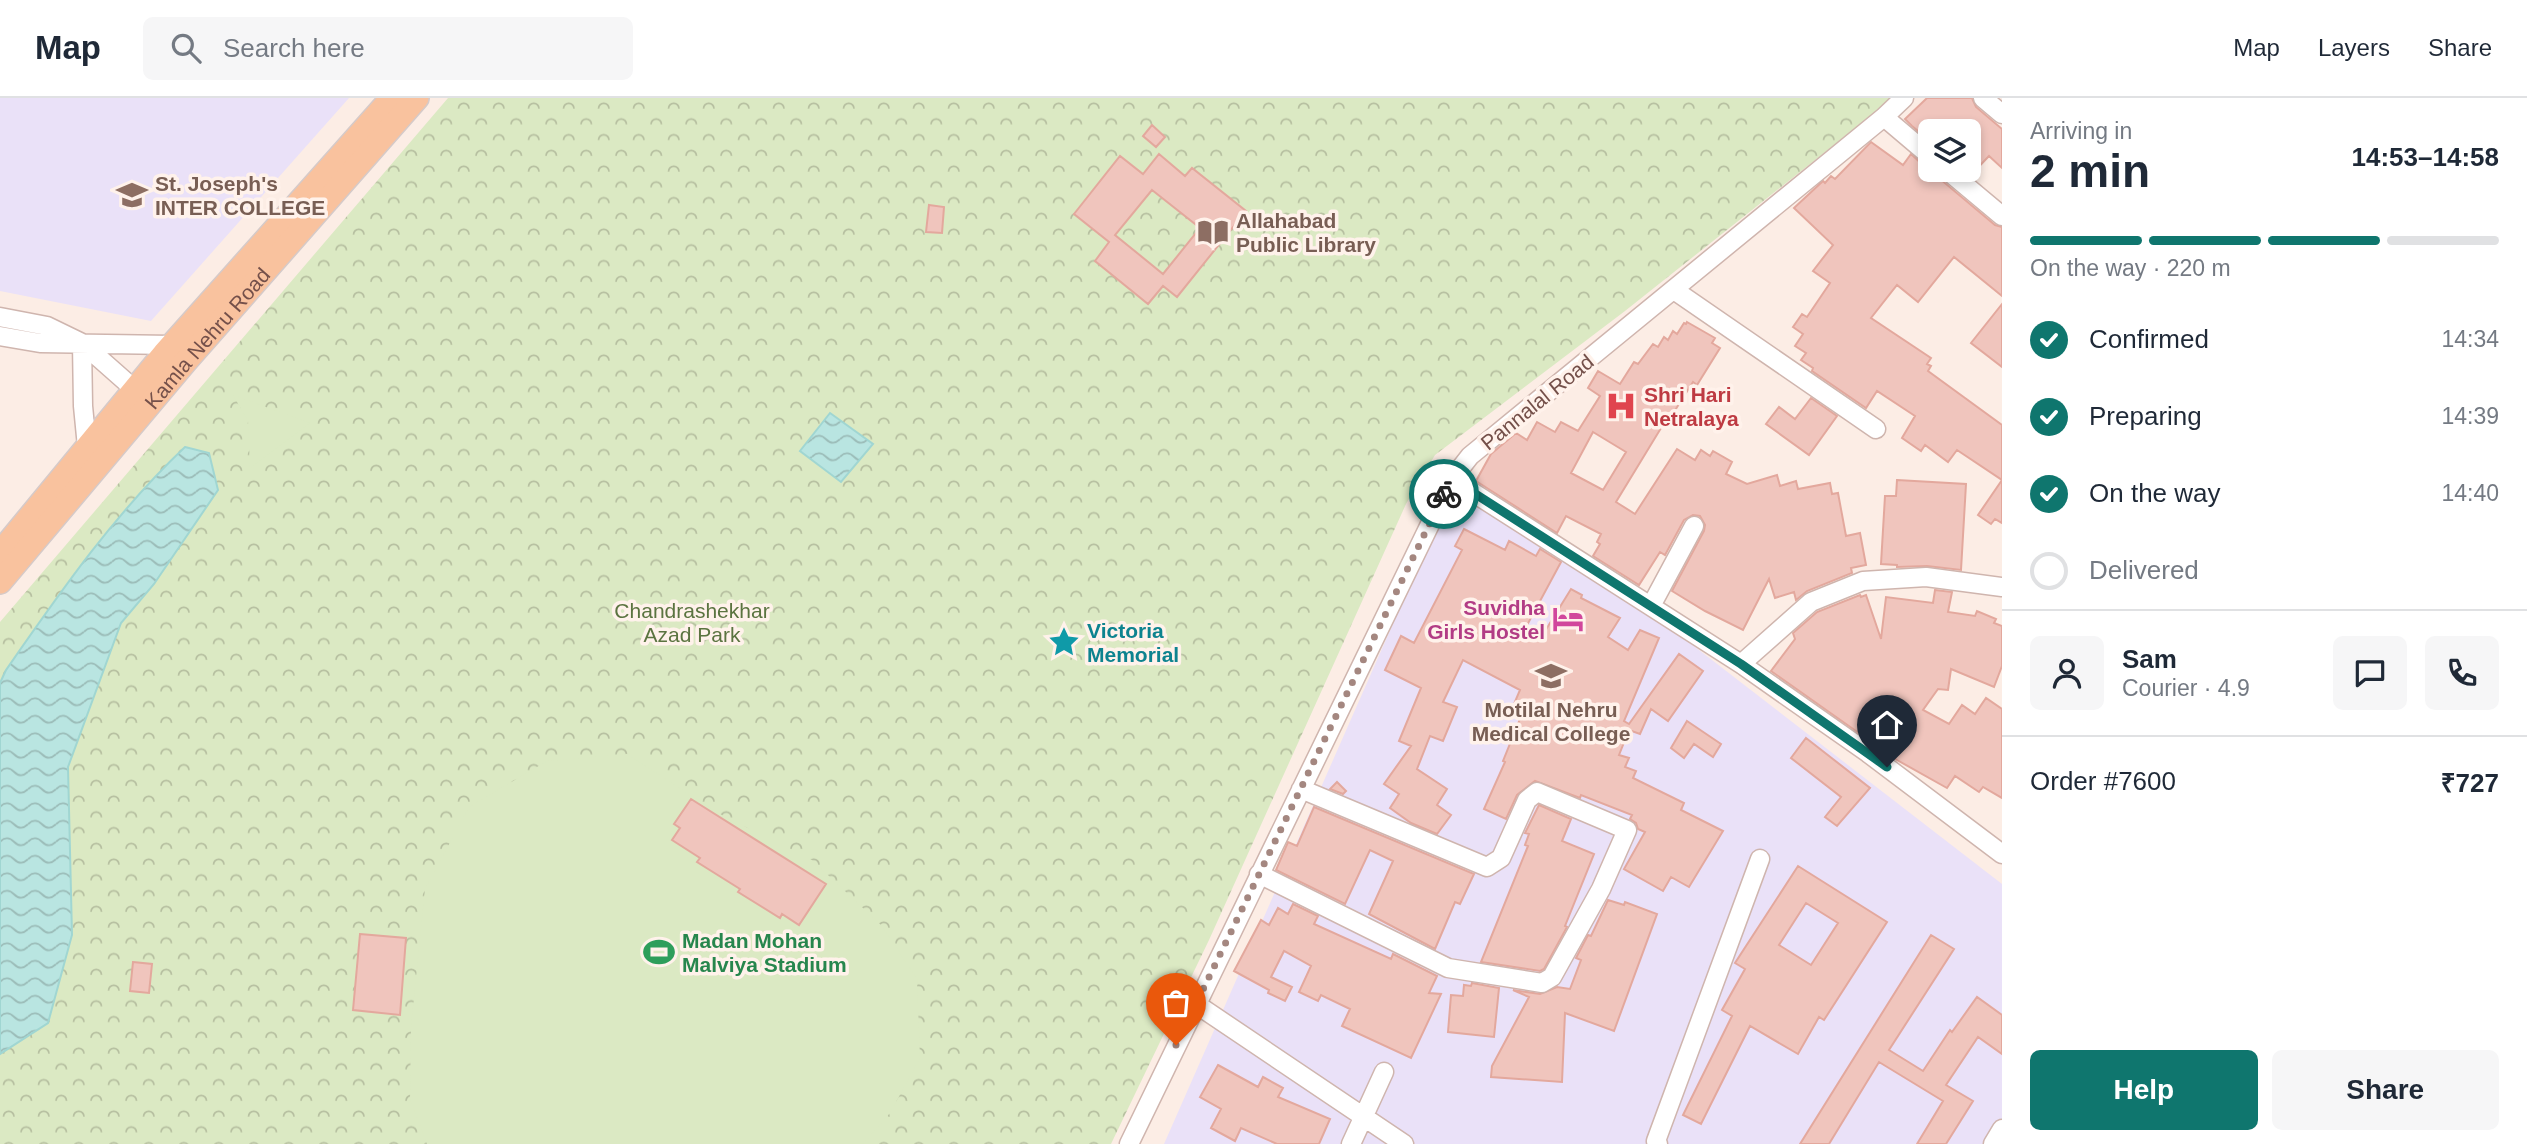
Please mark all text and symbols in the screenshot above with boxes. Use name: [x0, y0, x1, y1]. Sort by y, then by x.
search box: [143, 17, 633, 80]
text: Map: [35, 29, 101, 66]
icon: search: [167, 29, 205, 67]
text: Search here: [223, 33, 365, 63]
text: Map: [2233, 34, 2280, 61]
text: Layers: [2318, 34, 2390, 61]
text: Share: [2428, 34, 2492, 61]
text: Arriving in: [2030, 118, 2132, 144]
map controls: [1918, 119, 1981, 182]
button: layers: [1918, 119, 1981, 182]
text: 14:53–14:58: [2352, 142, 2499, 172]
text: 2 min: [2030, 145, 2150, 197]
place label: St. Joseph's INTER COLLEGE: [155, 172, 325, 219]
school or university icon: St. Joseph's INTER COLLEGE: [115, 178, 149, 212]
place label: Allahabad Public Library: [1236, 209, 1376, 256]
library icon: Allahabad Public Library: [1196, 215, 1230, 249]
text: On the way · 220 m: [2030, 255, 2231, 281]
street label: Kamla Nehru Road: [140, 263, 274, 413]
icon: check: [2030, 321, 2068, 359]
text: Confirmed: [2089, 324, 2209, 354]
text: 14:34: [2441, 326, 2499, 352]
street label: Pannalal Road: [1476, 350, 1598, 454]
place label: Shri Hari Netralaya: [1644, 383, 1739, 430]
hospital icon: Shri Hari Netralaya: [1604, 389, 1638, 423]
icon: check: [2030, 398, 2068, 436]
text: Preparing: [2089, 401, 2202, 431]
text: 14:39: [2441, 403, 2499, 429]
courier: [1409, 459, 1479, 529]
icon: bike: [1425, 475, 1463, 513]
icon: check: [2030, 475, 2068, 513]
text: On the way: [2089, 478, 2221, 508]
text: 14:40: [2441, 480, 2499, 506]
text: Delivered: [2089, 555, 2199, 585]
place label: Suvidha Girls Hostel: [1427, 596, 1545, 643]
park label: Chandrashekhar Azad Park: [614, 599, 770, 646]
hotel icon: Suvidha Girls Hostel: [1551, 602, 1585, 636]
place label: Victoria Memorial: [1087, 619, 1179, 666]
place icon: Victoria Memorial: [1047, 625, 1081, 659]
button: person: [2030, 636, 2104, 710]
button: chat: [2333, 636, 2407, 710]
button: phone: [2425, 636, 2499, 710]
text: Sam: [2122, 644, 2177, 674]
school or university icon: Motilal Nehru Medical College: [1534, 659, 1568, 693]
text: Courier · 4.9: [2122, 675, 2250, 701]
pin: [1857, 695, 1917, 767]
place label: Motilal Nehru Medical College: [1472, 698, 1630, 745]
icon: home: [1868, 706, 1906, 744]
text: Order #7600: [2030, 766, 2176, 796]
text: ₹727: [2441, 768, 2499, 798]
place label: Madan Mohan Malviya Stadium: [682, 929, 847, 976]
sports icon: Madan Mohan Malviya Stadium: [642, 935, 676, 969]
pin: [1146, 973, 1206, 1045]
icon: bag: [1157, 984, 1195, 1022]
button: Help: [2030, 1050, 2258, 1130]
button: Share: [2272, 1050, 2499, 1130]

